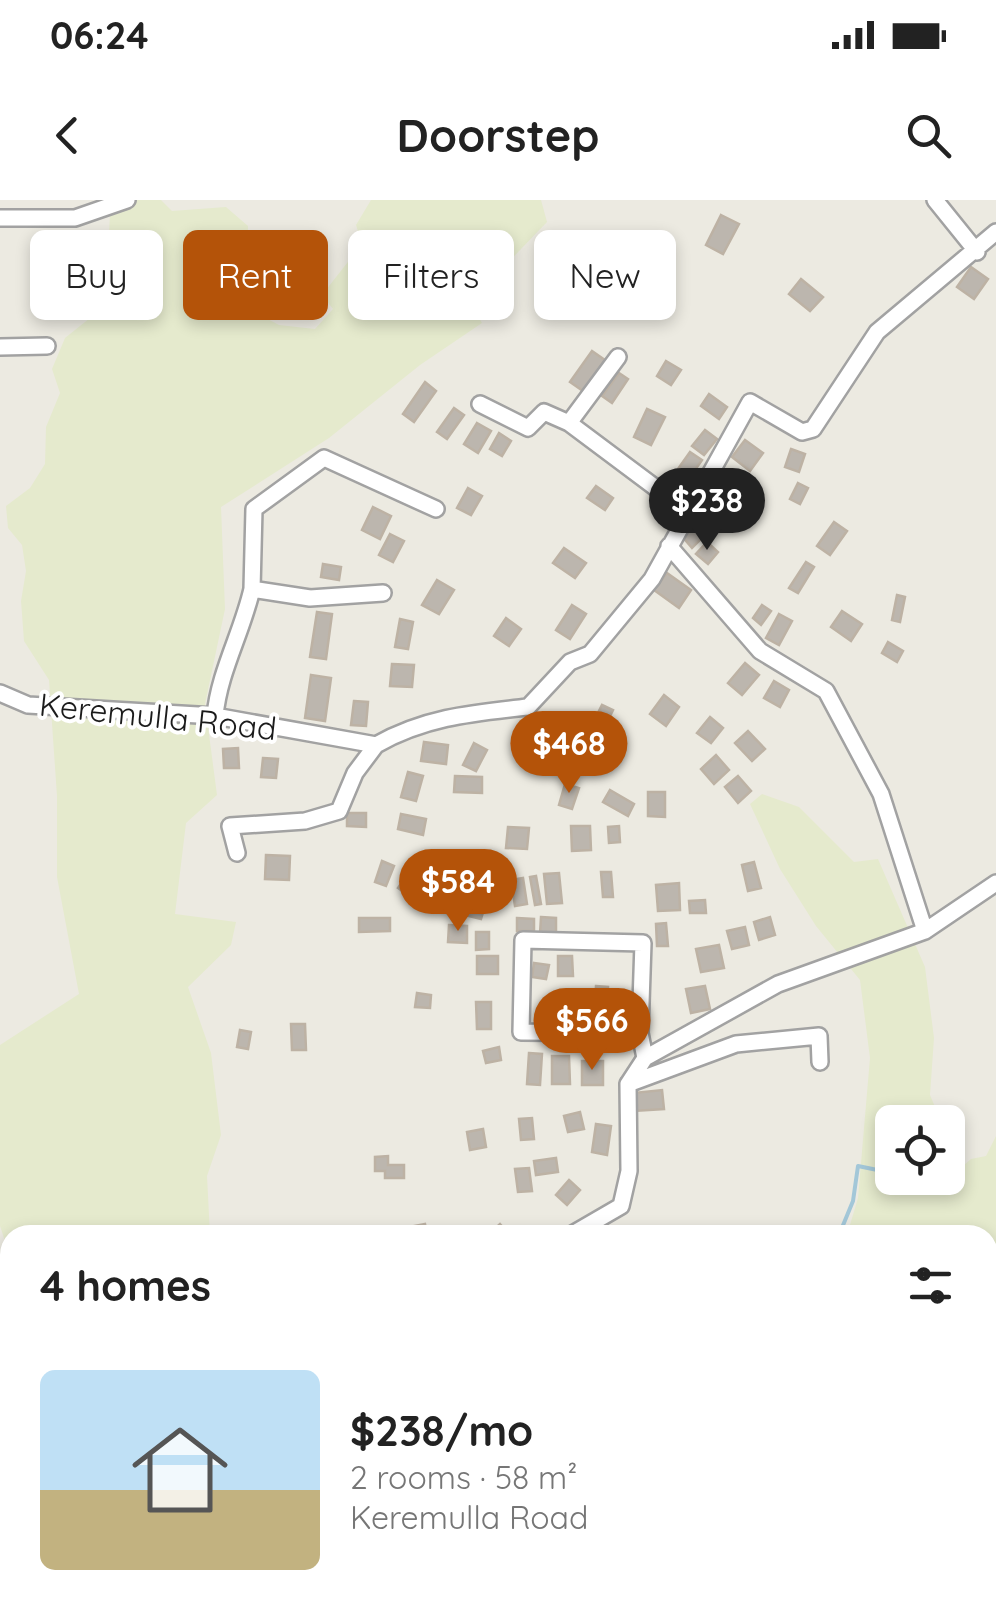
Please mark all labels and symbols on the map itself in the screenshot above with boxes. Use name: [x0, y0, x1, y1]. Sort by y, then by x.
pin: $238: [648, 468, 766, 553]
street label: Keremulla Road: [37, 684, 279, 748]
pin: $468: [510, 711, 628, 796]
pin: $584: [399, 849, 517, 934]
pin: $566: [533, 988, 651, 1073]

